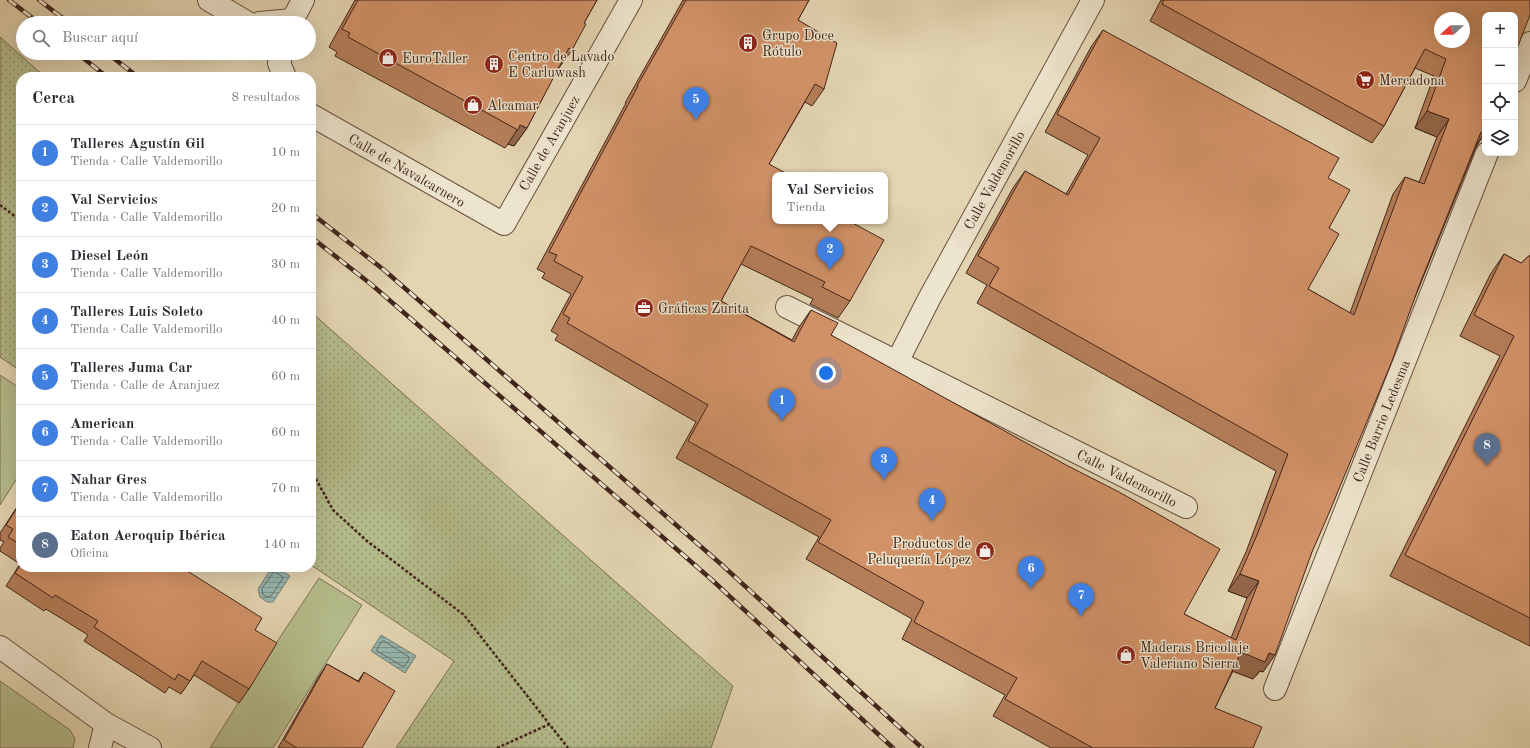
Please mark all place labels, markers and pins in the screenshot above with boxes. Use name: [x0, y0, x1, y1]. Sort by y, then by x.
place label: Grupo Doce Rótulo: [762, 29, 834, 59]
building icon: Grupo Doce Rótulo: [737, 32, 759, 54]
shop icon: EuroTaller: [377, 47, 399, 69]
place label: Centro de Lavado E Carluwash: [508, 50, 615, 80]
place label: EuroTaller: [402, 52, 468, 66]
building icon: Centro de Lavado E Carluwash: [483, 53, 505, 75]
supermarket icon: Mercadona: [1354, 69, 1376, 91]
place label: Mercadona: [1379, 74, 1445, 88]
pin: 5: [683, 87, 709, 120]
shop icon: Alcamar: [462, 94, 484, 116]
place label: Alcamar: [487, 99, 539, 113]
pin: 2: [817, 237, 843, 270]
office icon: Gráficas Zurita: [633, 297, 655, 319]
place label: Gráficas Zurita: [658, 302, 749, 316]
pin: 1: [769, 388, 795, 421]
pin: 8: [1474, 433, 1500, 466]
pin: 3: [871, 447, 897, 480]
pin: 4: [919, 488, 945, 521]
place label: Productos de Peluquería López: [867, 537, 971, 567]
shop icon: Productos de Peluquería López: [974, 540, 996, 562]
pin: 6: [1018, 556, 1044, 589]
pin: 7: [1068, 583, 1094, 616]
place label: Maderas Bricolaje Valeriano Sierra: [1140, 641, 1249, 671]
shop icon: Maderas Bricolaje Valeriano Sierra: [1115, 644, 1137, 666]

